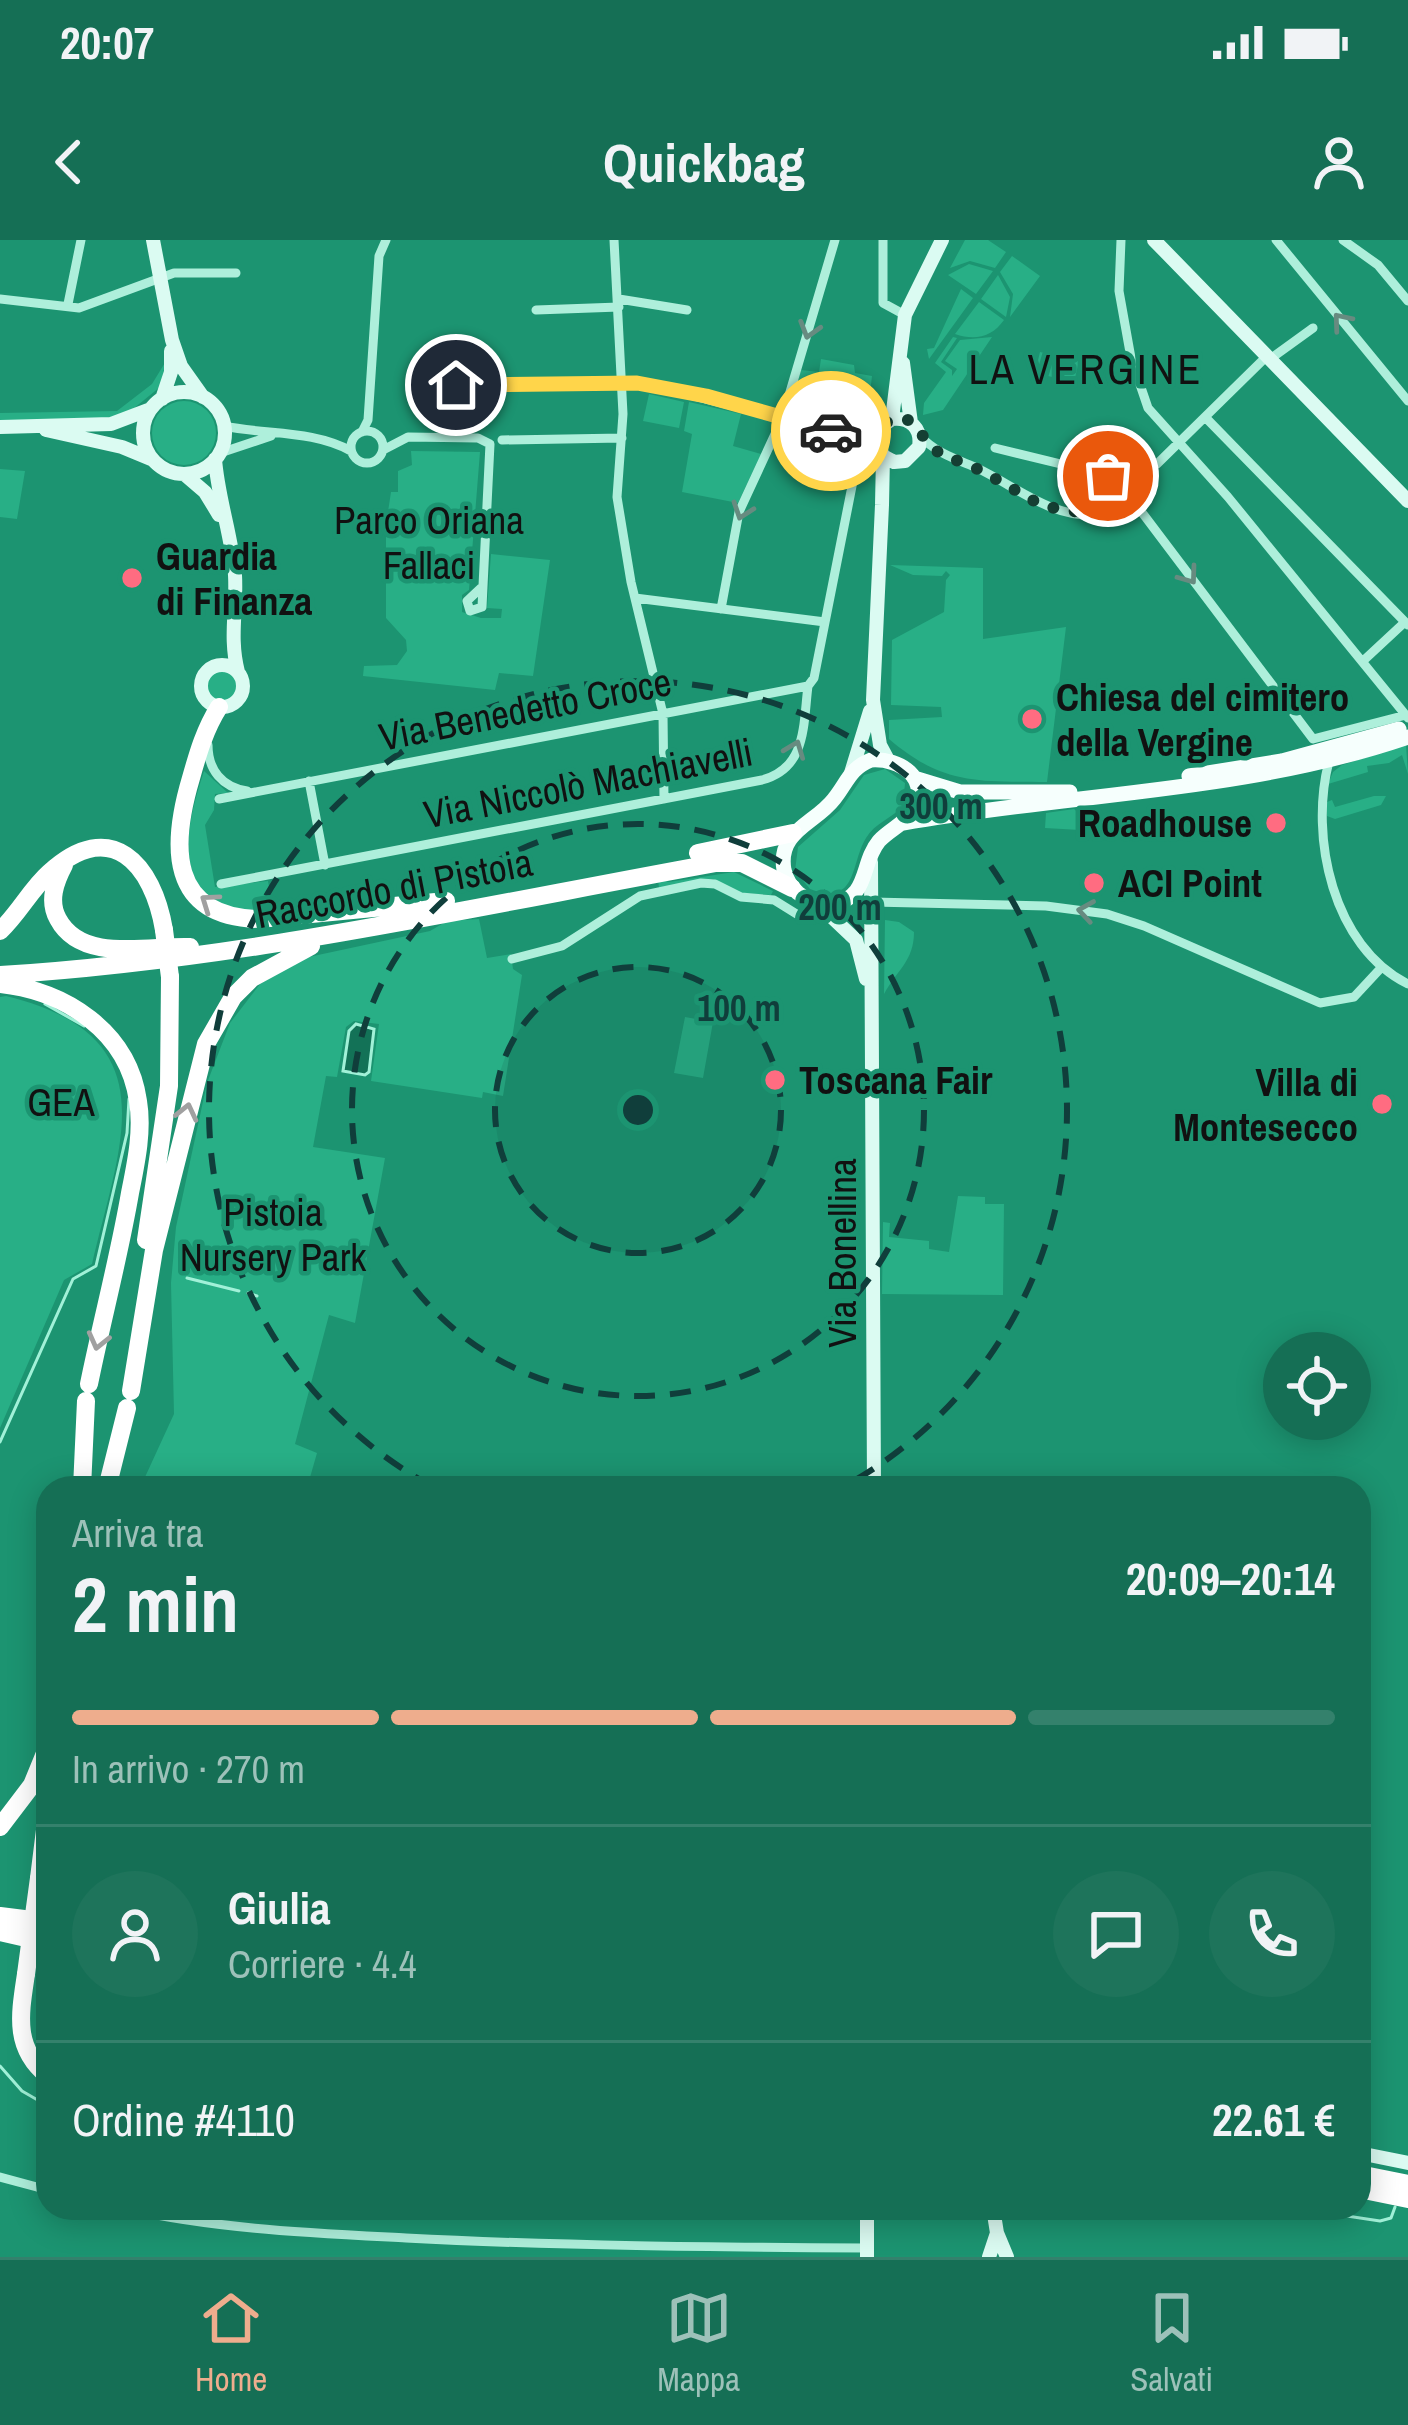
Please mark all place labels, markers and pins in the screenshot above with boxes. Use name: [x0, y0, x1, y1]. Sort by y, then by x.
pin: [405, 334, 507, 436]
pin: [1057, 425, 1159, 527]
place label: Guardia di Finanza: [156, 530, 313, 627]
marker: Guardia di Finanza: [119, 565, 145, 591]
place label: Chiesa del cimitero della Vergine: [1056, 671, 1349, 768]
marker: Chiesa del cimitero della Vergine: [1019, 706, 1045, 732]
place label: Roadhouse: [1078, 797, 1252, 849]
marker: Roadhouse: [1263, 810, 1289, 836]
place label: ACI Point: [1118, 857, 1262, 909]
marker: ACI Point: [1081, 870, 1107, 896]
place label: Toscana Fair: [799, 1054, 993, 1106]
place label: Villa di Montesecco: [1173, 1056, 1358, 1153]
marker: Toscana Fair: [762, 1067, 788, 1093]
centre of rings: [617, 1089, 659, 1131]
marker: Villa di Montesecco: [1369, 1091, 1395, 1117]

